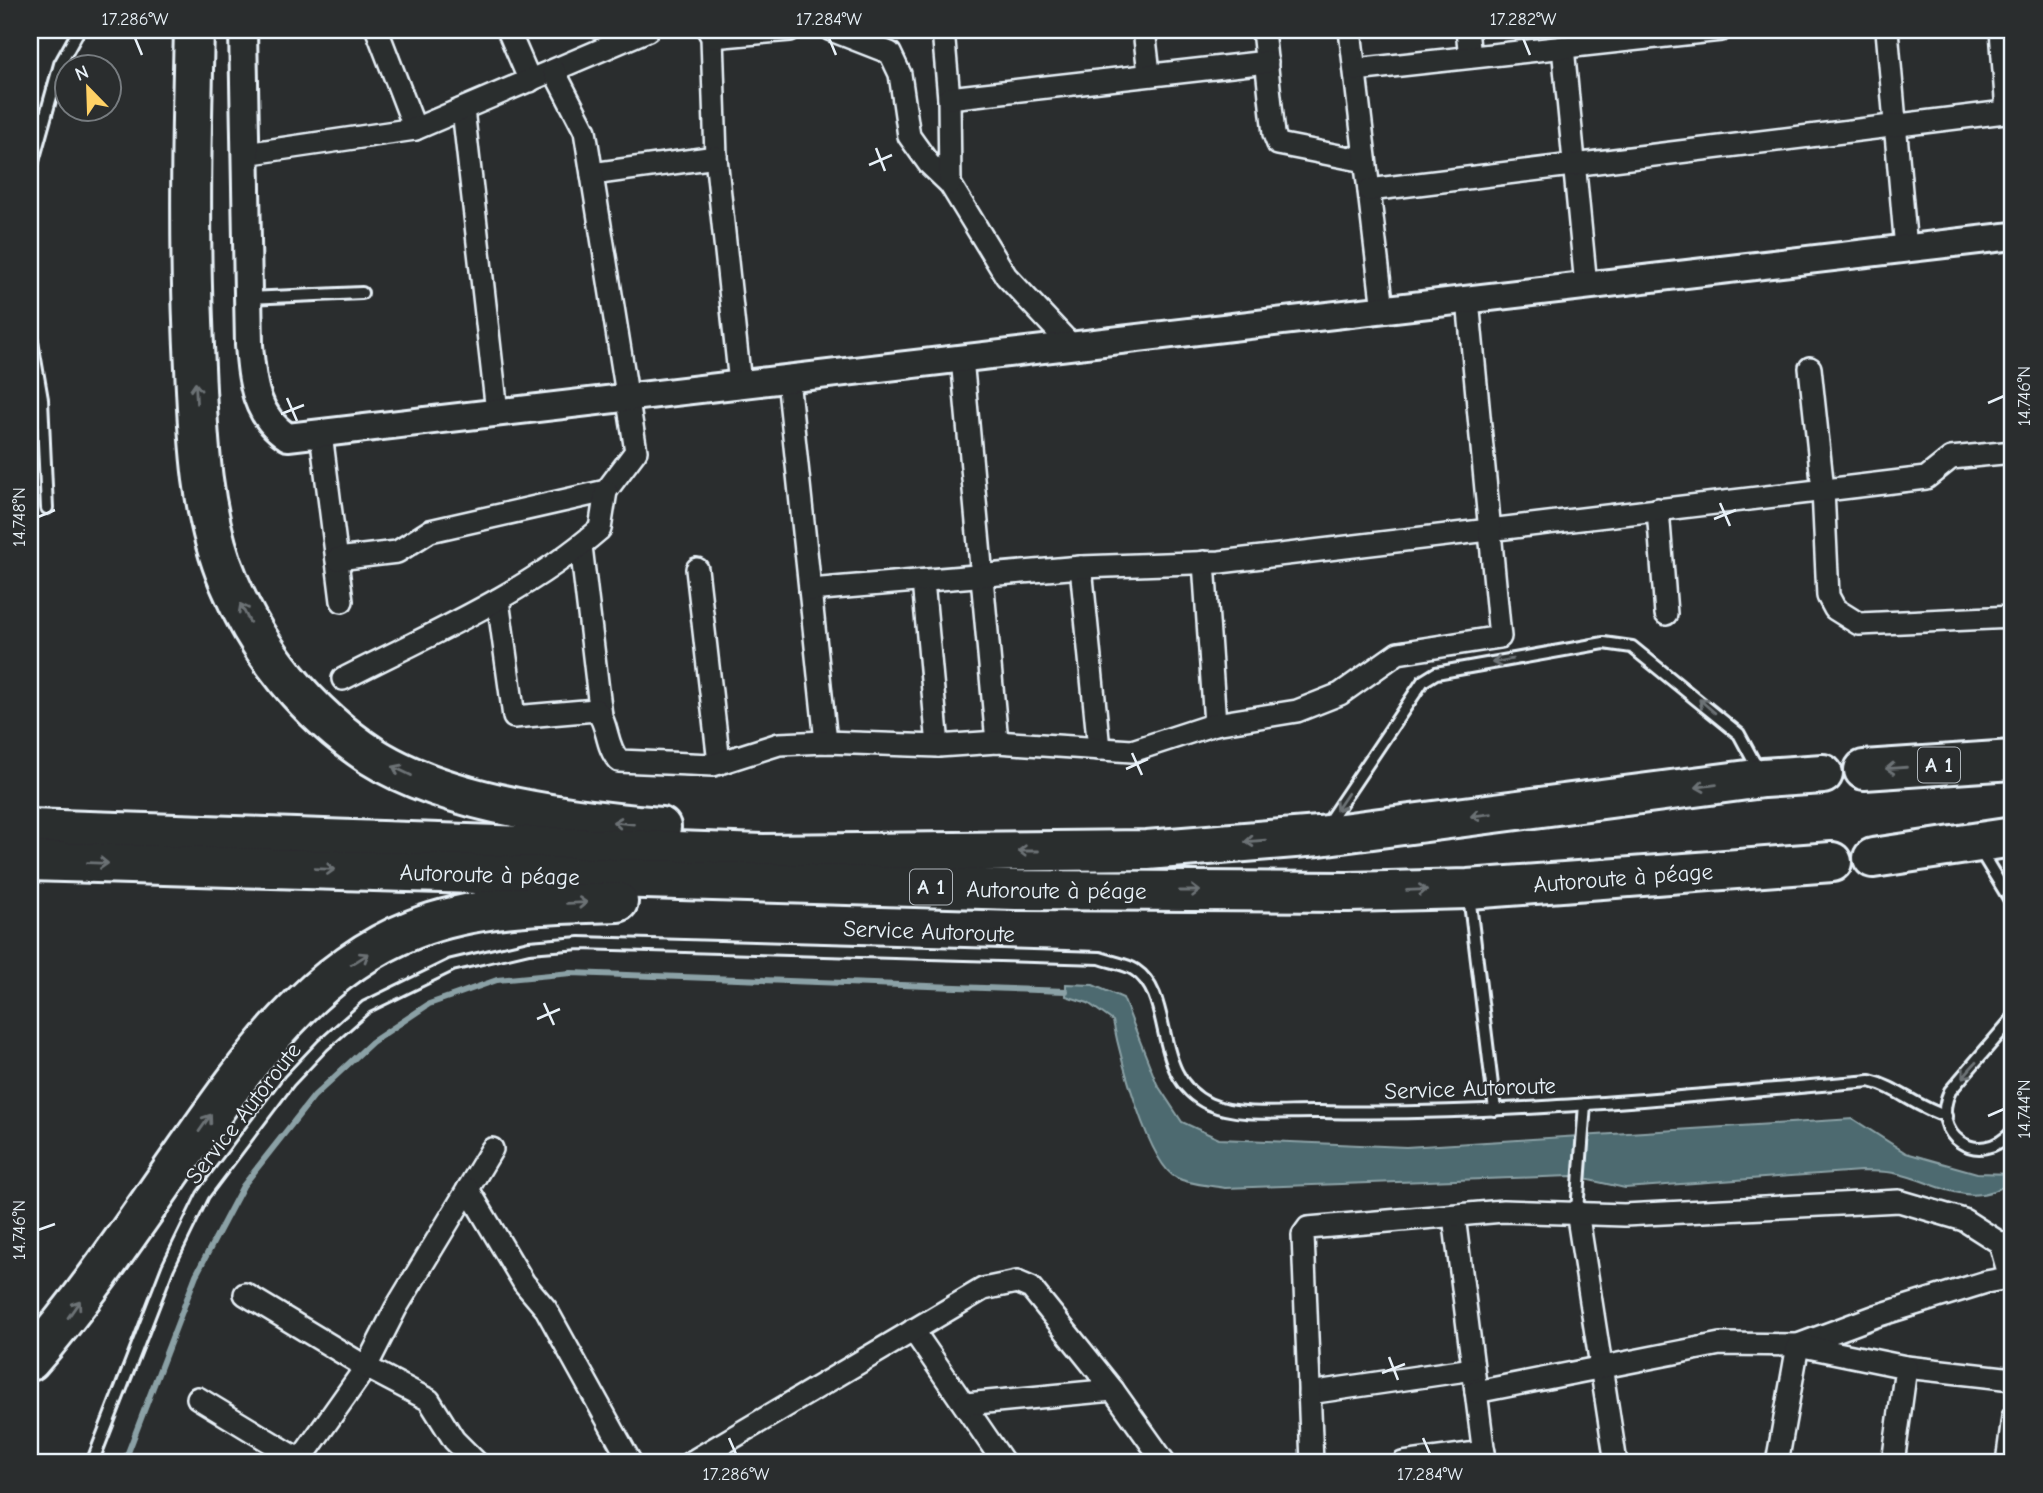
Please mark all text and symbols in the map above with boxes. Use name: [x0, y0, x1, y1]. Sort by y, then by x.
text: 17.286°W: [102, 9, 169, 30]
text: 17.284°W: [796, 9, 862, 30]
text: 17.282°W: [1490, 9, 1557, 30]
north arrow: [52, 52, 122, 122]
text: N: [72, 61, 92, 86]
text: 14.746°N: [2014, 366, 2035, 426]
one-way arrow: [189, 382, 202, 405]
text: 14.748°N: [9, 487, 30, 547]
one-way arrow: [237, 603, 251, 624]
one-way arrow: [1491, 655, 1514, 668]
one-way arrow: [1698, 698, 1716, 714]
road number: A 1: [1918, 748, 1960, 782]
one-way arrow: [1886, 762, 1908, 775]
one-way arrow: [392, 764, 413, 777]
one-way arrow: [1695, 779, 1718, 792]
one-way arrow: [1335, 792, 1349, 811]
one-way arrow: [1470, 808, 1492, 821]
one-way arrow: [612, 817, 634, 830]
one-way arrow: [1244, 835, 1266, 848]
one-way arrow: [1016, 844, 1039, 858]
one-way arrow: [86, 856, 109, 869]
street label: Autoroute à péage: [1532, 858, 1714, 898]
street label: Autoroute à péage: [399, 859, 580, 891]
one-way arrow: [314, 863, 337, 876]
road number: A 1: [910, 870, 952, 904]
street label: Autoroute à péage: [966, 876, 1147, 905]
one-way arrow: [1178, 884, 1201, 898]
one-way arrow: [1405, 884, 1428, 897]
one-way arrow: [565, 897, 588, 910]
street label: Service Autoroute: [843, 915, 1015, 948]
one-way arrow: [350, 952, 369, 967]
street label: Service Autoroute: [180, 1037, 307, 1189]
one-way arrow: [1961, 1061, 1977, 1079]
street label: Service Autoroute: [1384, 1072, 1556, 1105]
text: 14.744°N: [2014, 1079, 2035, 1139]
one-way arrow: [198, 1114, 212, 1133]
text: 14.746°N: [9, 1200, 30, 1260]
one-way arrow: [67, 1300, 81, 1319]
text: 17.286°W: [703, 1464, 770, 1485]
text: 17.284°W: [1397, 1464, 1463, 1485]

